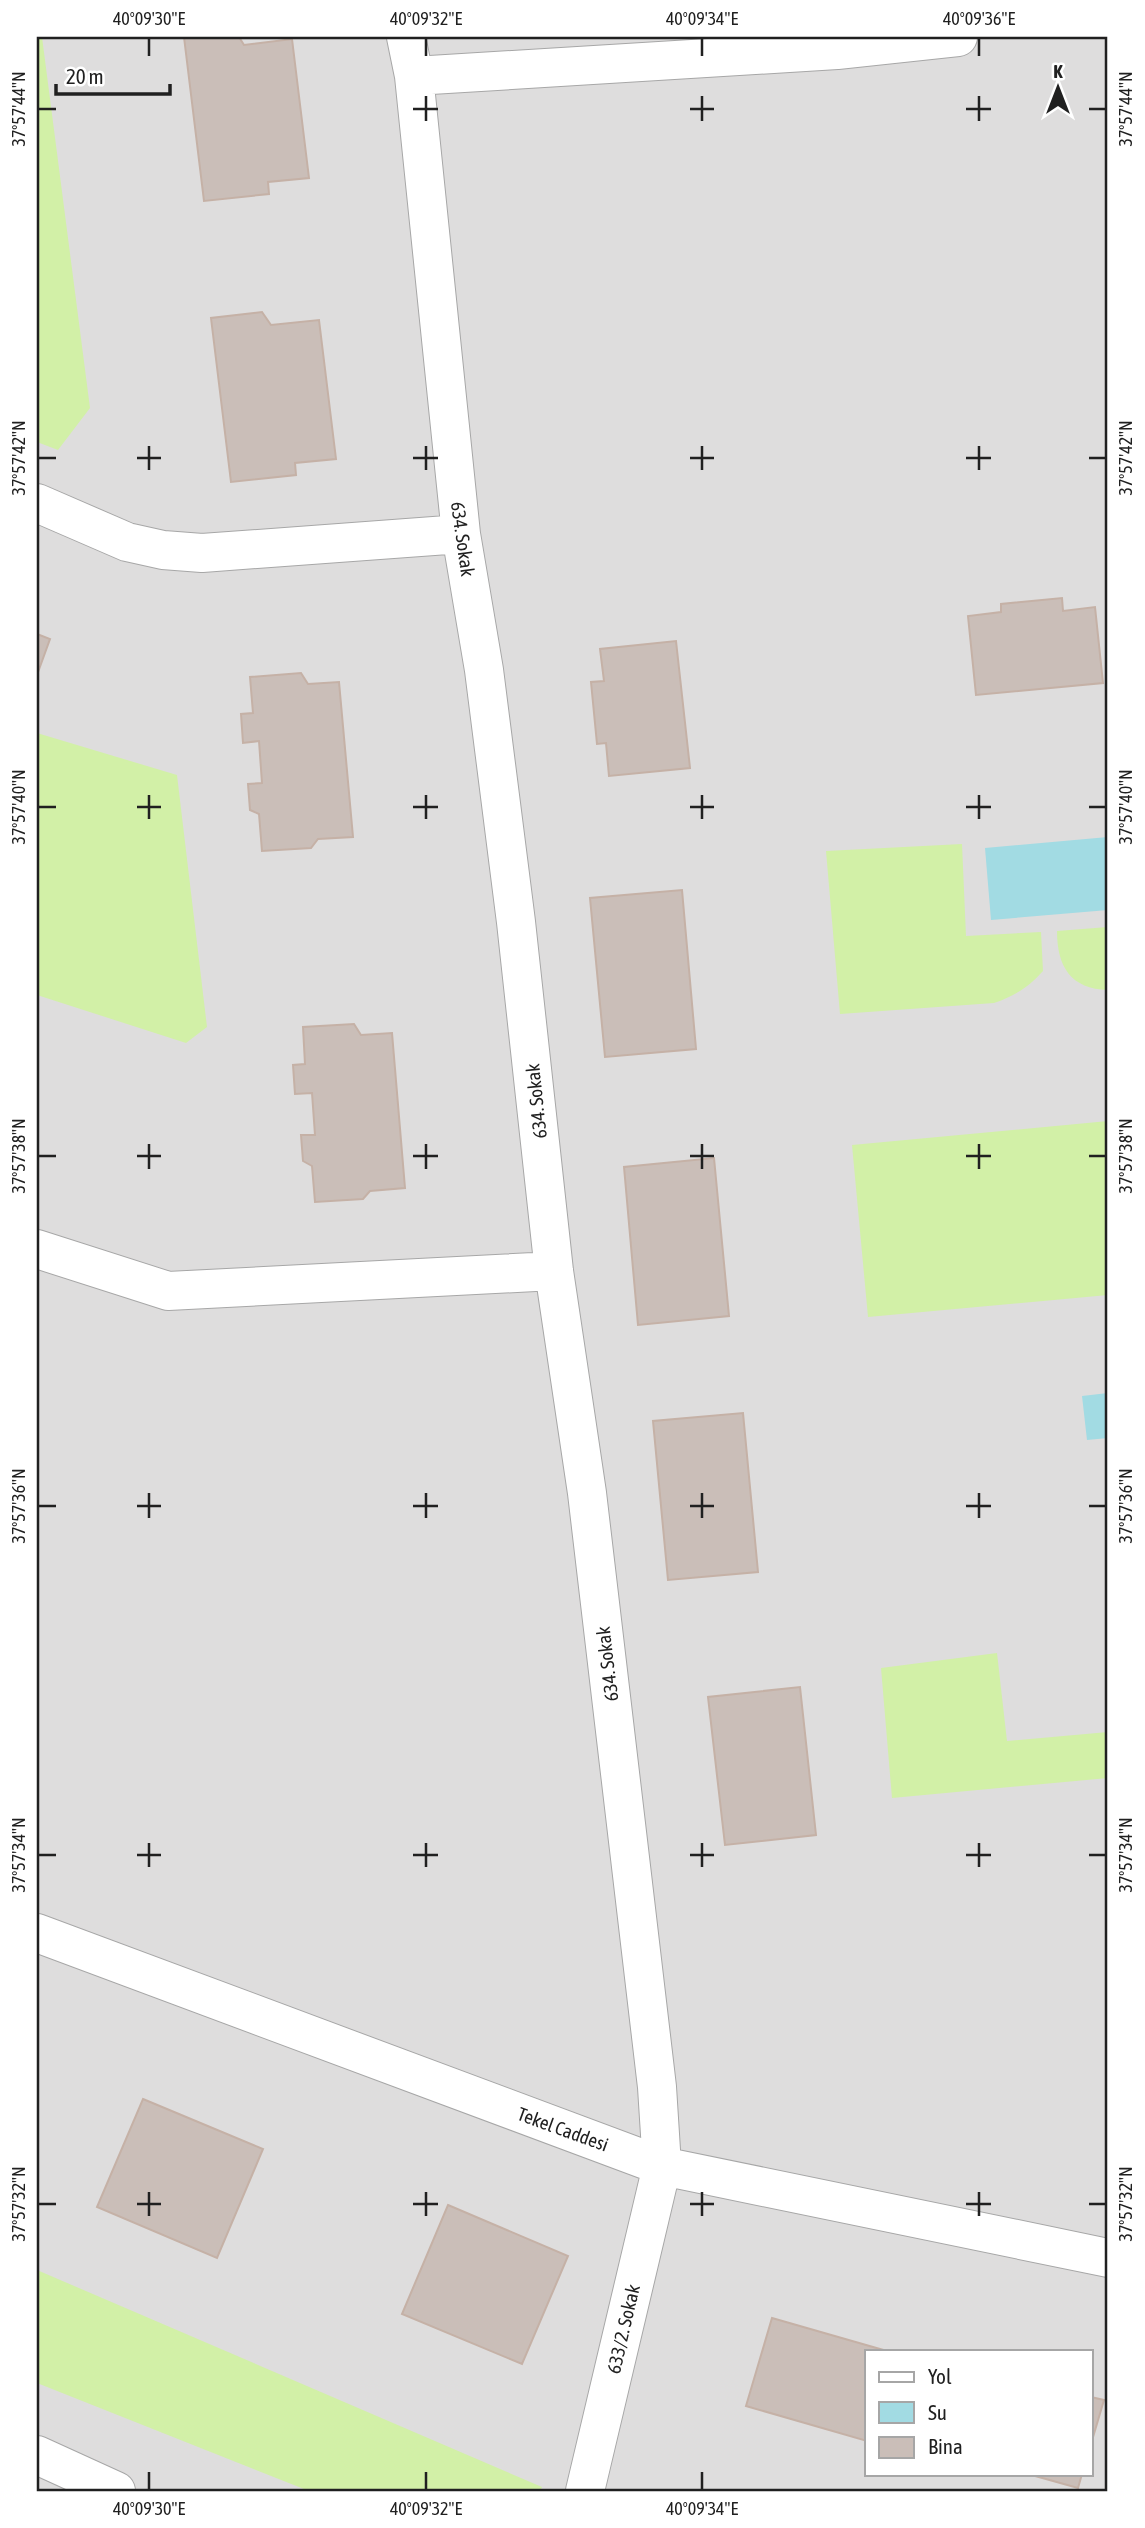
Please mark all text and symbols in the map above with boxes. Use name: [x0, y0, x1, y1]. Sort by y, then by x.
text: 40°09'30"E: [113, 8, 185, 29]
text: 40°09'32"E: [390, 8, 462, 29]
text: 40°09'34"E: [666, 8, 738, 29]
text: 40°09'36"E: [943, 8, 1015, 29]
scale bar: [56, 52, 170, 96]
north arrow: [1023, 52, 1092, 122]
text: K: [1053, 60, 1063, 82]
text: 20 m: [66, 64, 104, 88]
text: 37°57'44"N: [8, 71, 29, 147]
text: 37°57'44"N: [1115, 71, 1136, 147]
text: 37°57'42"N: [8, 420, 29, 496]
text: 37°57'42"N: [1115, 420, 1136, 496]
street label: 634. Sokak: [447, 500, 479, 578]
text: 37°57'40"N: [8, 769, 29, 845]
text: 37°57'40"N: [1115, 769, 1136, 845]
street label: 634. Sokak: [521, 1062, 551, 1140]
text: 37°57'38"N: [8, 1118, 29, 1194]
text: 37°57'38"N: [1115, 1118, 1136, 1194]
text: 37°57'36"N: [8, 1468, 29, 1544]
text: 37°57'36"N: [1115, 1468, 1136, 1544]
street label: 634. Sokak: [591, 1625, 623, 1703]
text: 37°57'34"N: [8, 1817, 29, 1893]
text: 37°57'34"N: [1115, 1817, 1136, 1893]
street label: Tekel Caddesi: [515, 2102, 611, 2156]
text: 37°57'32"N: [8, 2166, 29, 2242]
text: 37°57'32"N: [1115, 2166, 1136, 2242]
street label: 633/2. Sokak: [602, 2282, 644, 2376]
legend: [865, 2350, 1092, 2476]
text: Yol: [928, 2364, 952, 2388]
text: Su: [928, 2400, 947, 2424]
text: Bina: [928, 2434, 963, 2458]
text: 40°09'30"E: [113, 2498, 185, 2519]
text: 40°09'32"E: [390, 2498, 462, 2519]
text: 40°09'34"E: [666, 2498, 738, 2519]

